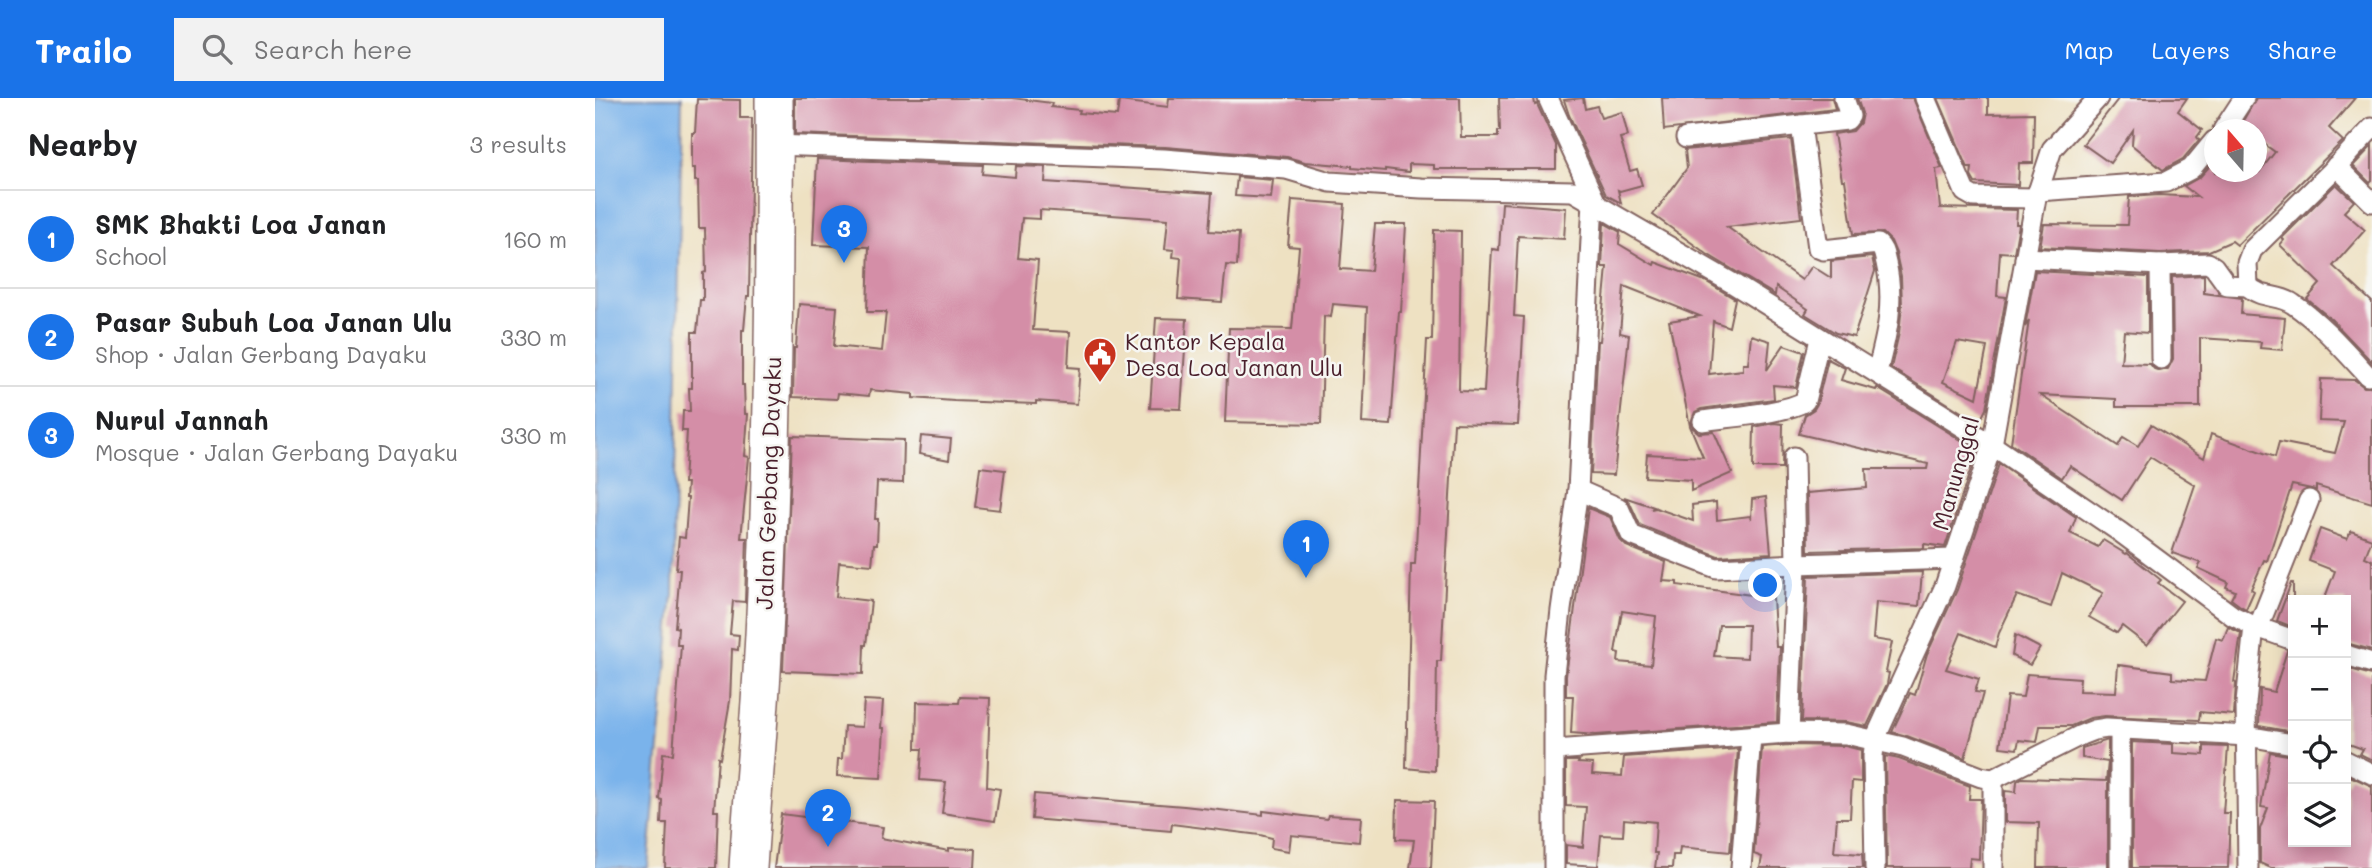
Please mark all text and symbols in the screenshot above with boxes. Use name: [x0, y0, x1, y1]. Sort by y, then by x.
search box: [174, 18, 664, 81]
text: Trailo: [35, 28, 132, 71]
icon: search: [198, 30, 236, 68]
text: Search here: [254, 32, 412, 66]
text: Map: [2065, 34, 2113, 65]
text: Layers: [2151, 34, 2230, 65]
text: Share: [2268, 34, 2337, 65]
north arrow: [2204, 119, 2267, 182]
text: Nearby: [28, 124, 138, 164]
text: 3 results: [470, 129, 567, 159]
pin: 3: [821, 205, 867, 263]
text: SMK Bhakti Loa Janan: [95, 207, 386, 241]
text: 1: [46, 224, 56, 254]
text: 160 m: [503, 224, 567, 254]
text: School: [95, 241, 168, 271]
text: Pasar Subuh Loa Janan Ulu: [95, 305, 452, 339]
text: 2: [45, 322, 57, 352]
text: 330 m: [500, 322, 567, 352]
place label: Kantor Kepala Desa Loa Janan Ulu: [1125, 326, 1343, 382]
public building icon: Kantor Kepala Desa Loa Janan Ulu: [1081, 335, 1119, 384]
text: Shop · Jalan Gerbang Dayaku: [95, 339, 427, 369]
street label: Jalan Gerbang Dayaku: [749, 356, 787, 610]
text: Nurul Jannah: [95, 403, 268, 437]
street label: Manunggal: [1924, 412, 1986, 534]
text: 3: [44, 420, 58, 450]
text: 330 m: [500, 420, 567, 450]
text: Mosque · Jalan Gerbang Dayaku: [95, 437, 458, 467]
pin: 1: [1283, 520, 1329, 578]
your location: [1748, 568, 1782, 602]
map controls: [2288, 595, 2351, 847]
button: +: [2288, 595, 2351, 658]
button: −: [2288, 658, 2351, 721]
button: locate: [2288, 721, 2351, 784]
button: layers: [2288, 784, 2351, 847]
pin: 2: [805, 789, 851, 847]

